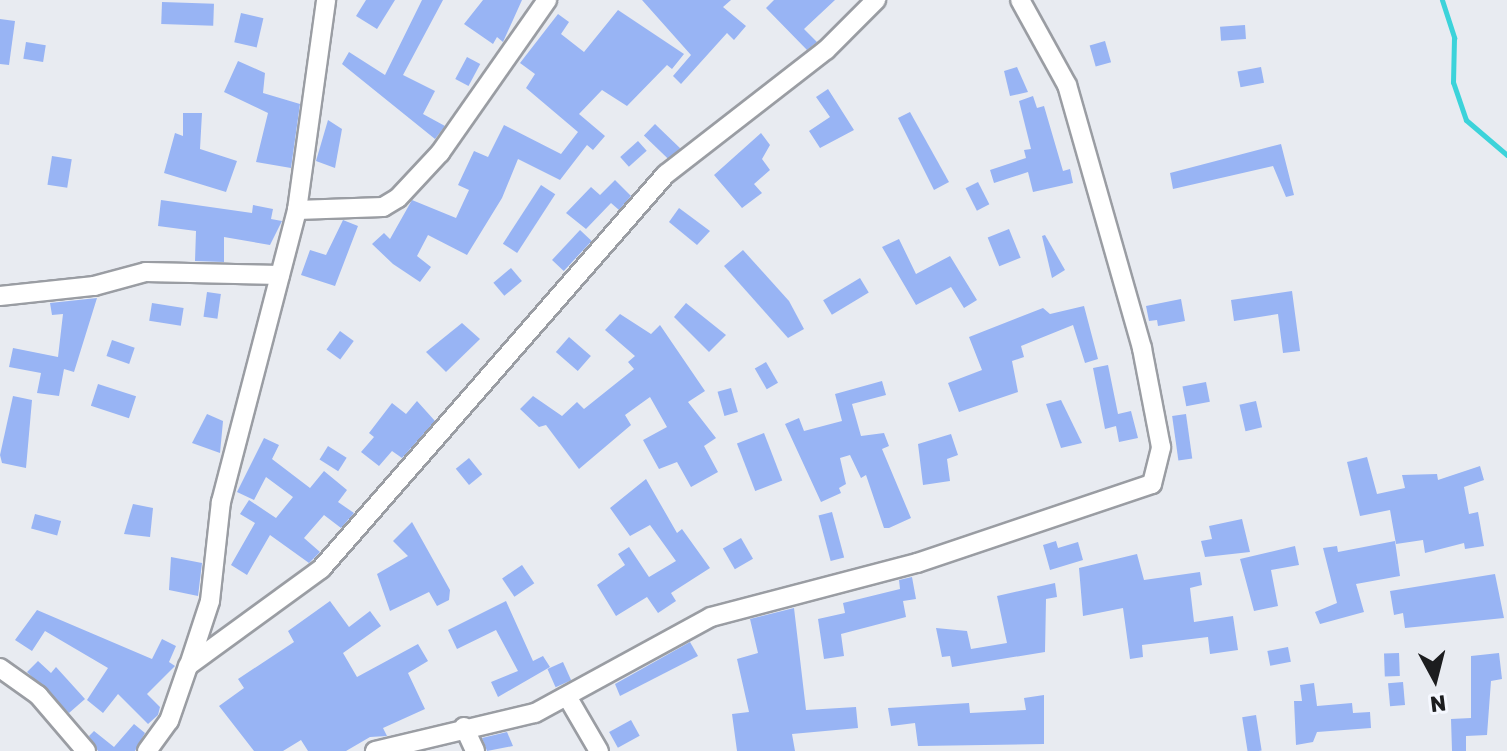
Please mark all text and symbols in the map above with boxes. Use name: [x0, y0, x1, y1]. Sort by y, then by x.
north arrow: [1395, 639, 1475, 719]
text: N: [1428, 689, 1447, 718]

